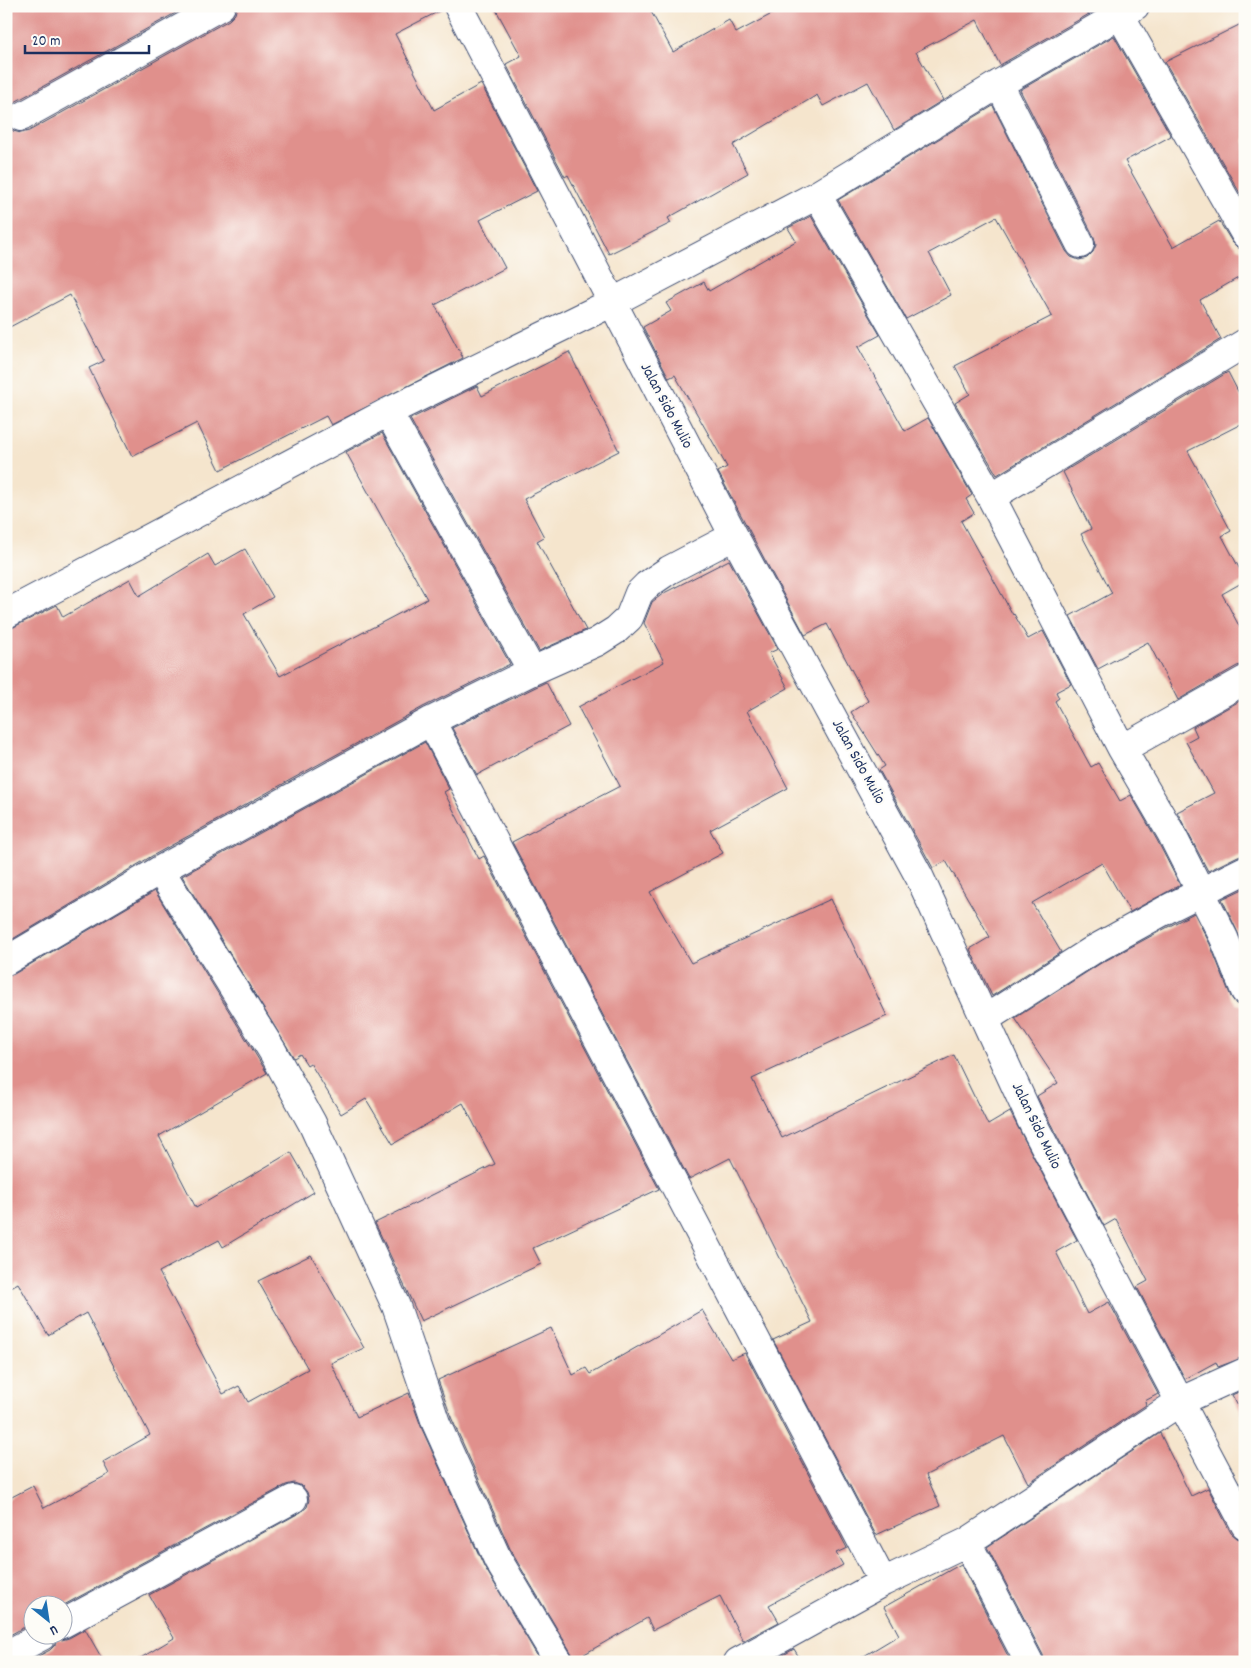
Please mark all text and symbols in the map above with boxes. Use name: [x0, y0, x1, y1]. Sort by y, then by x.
scale bar: [25, 22, 149, 54]
text: 20 m: [32, 31, 60, 53]
street label: Jalan Sido Mulio: [634, 359, 698, 453]
street label: Jalan Sido Mulio: [825, 715, 891, 809]
street label: Jalan Sido Mulio: [1005, 1079, 1067, 1173]
north arrow: [22, 1596, 72, 1646]
text: U: [45, 1619, 61, 1640]

